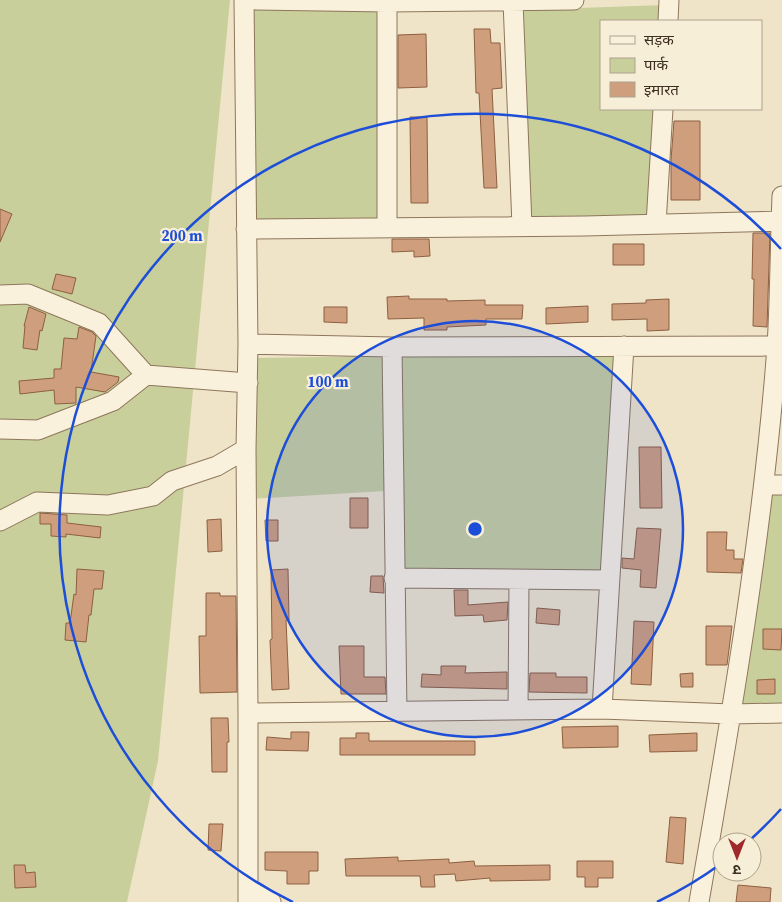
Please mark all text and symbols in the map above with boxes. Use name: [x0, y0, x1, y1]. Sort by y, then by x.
legend: [600, 20, 762, 110]
text: सड़क: [644, 29, 674, 50]
text: पार्क: [644, 54, 668, 75]
text: इमारत: [644, 79, 679, 100]
text: 200 m: [161, 225, 203, 246]
text: 100 m: [307, 371, 349, 392]
centre of rings: [466, 520, 484, 538]
north arrow: [712, 832, 762, 882]
text: उ: [732, 860, 741, 880]

